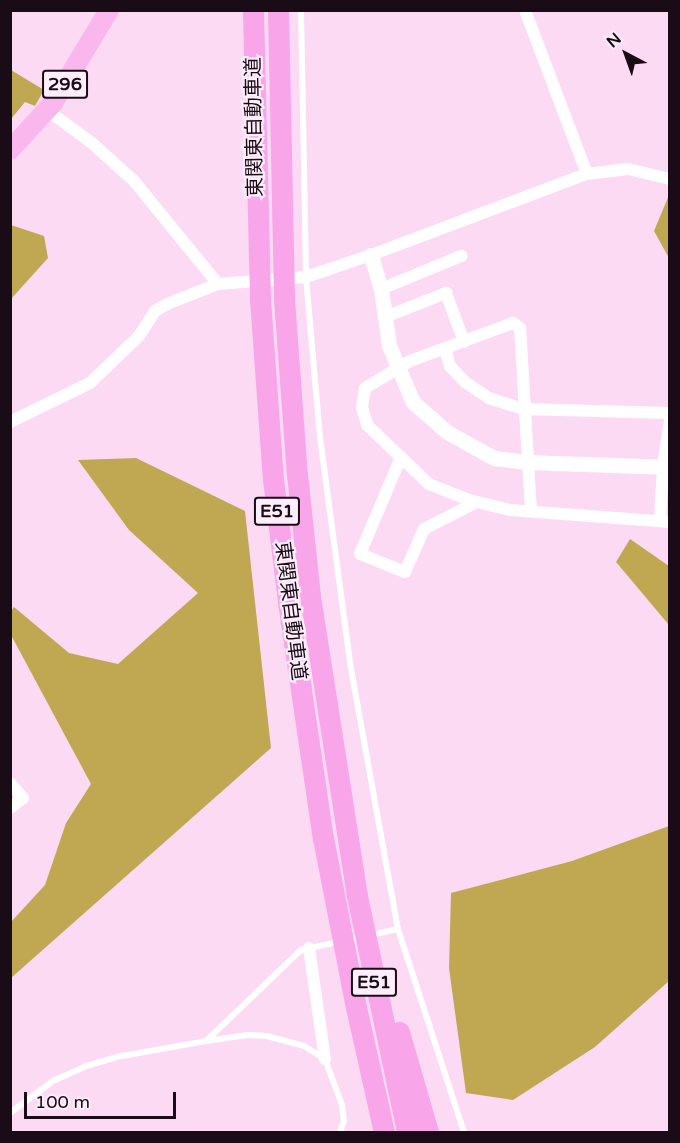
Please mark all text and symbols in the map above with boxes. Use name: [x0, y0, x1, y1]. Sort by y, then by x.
north arrow: [596, 24, 656, 84]
text: N: [603, 29, 626, 52]
street label: 東関東自動車道: [242, 57, 268, 197]
road number: 296: [41, 69, 89, 99]
road number: E51: [253, 496, 301, 526]
street label: 東関東自動車道: [270, 540, 310, 682]
road number: E51: [350, 967, 398, 997]
scale bar: [27, 1080, 178, 1118]
text: 100 m: [35, 1091, 90, 1113]

